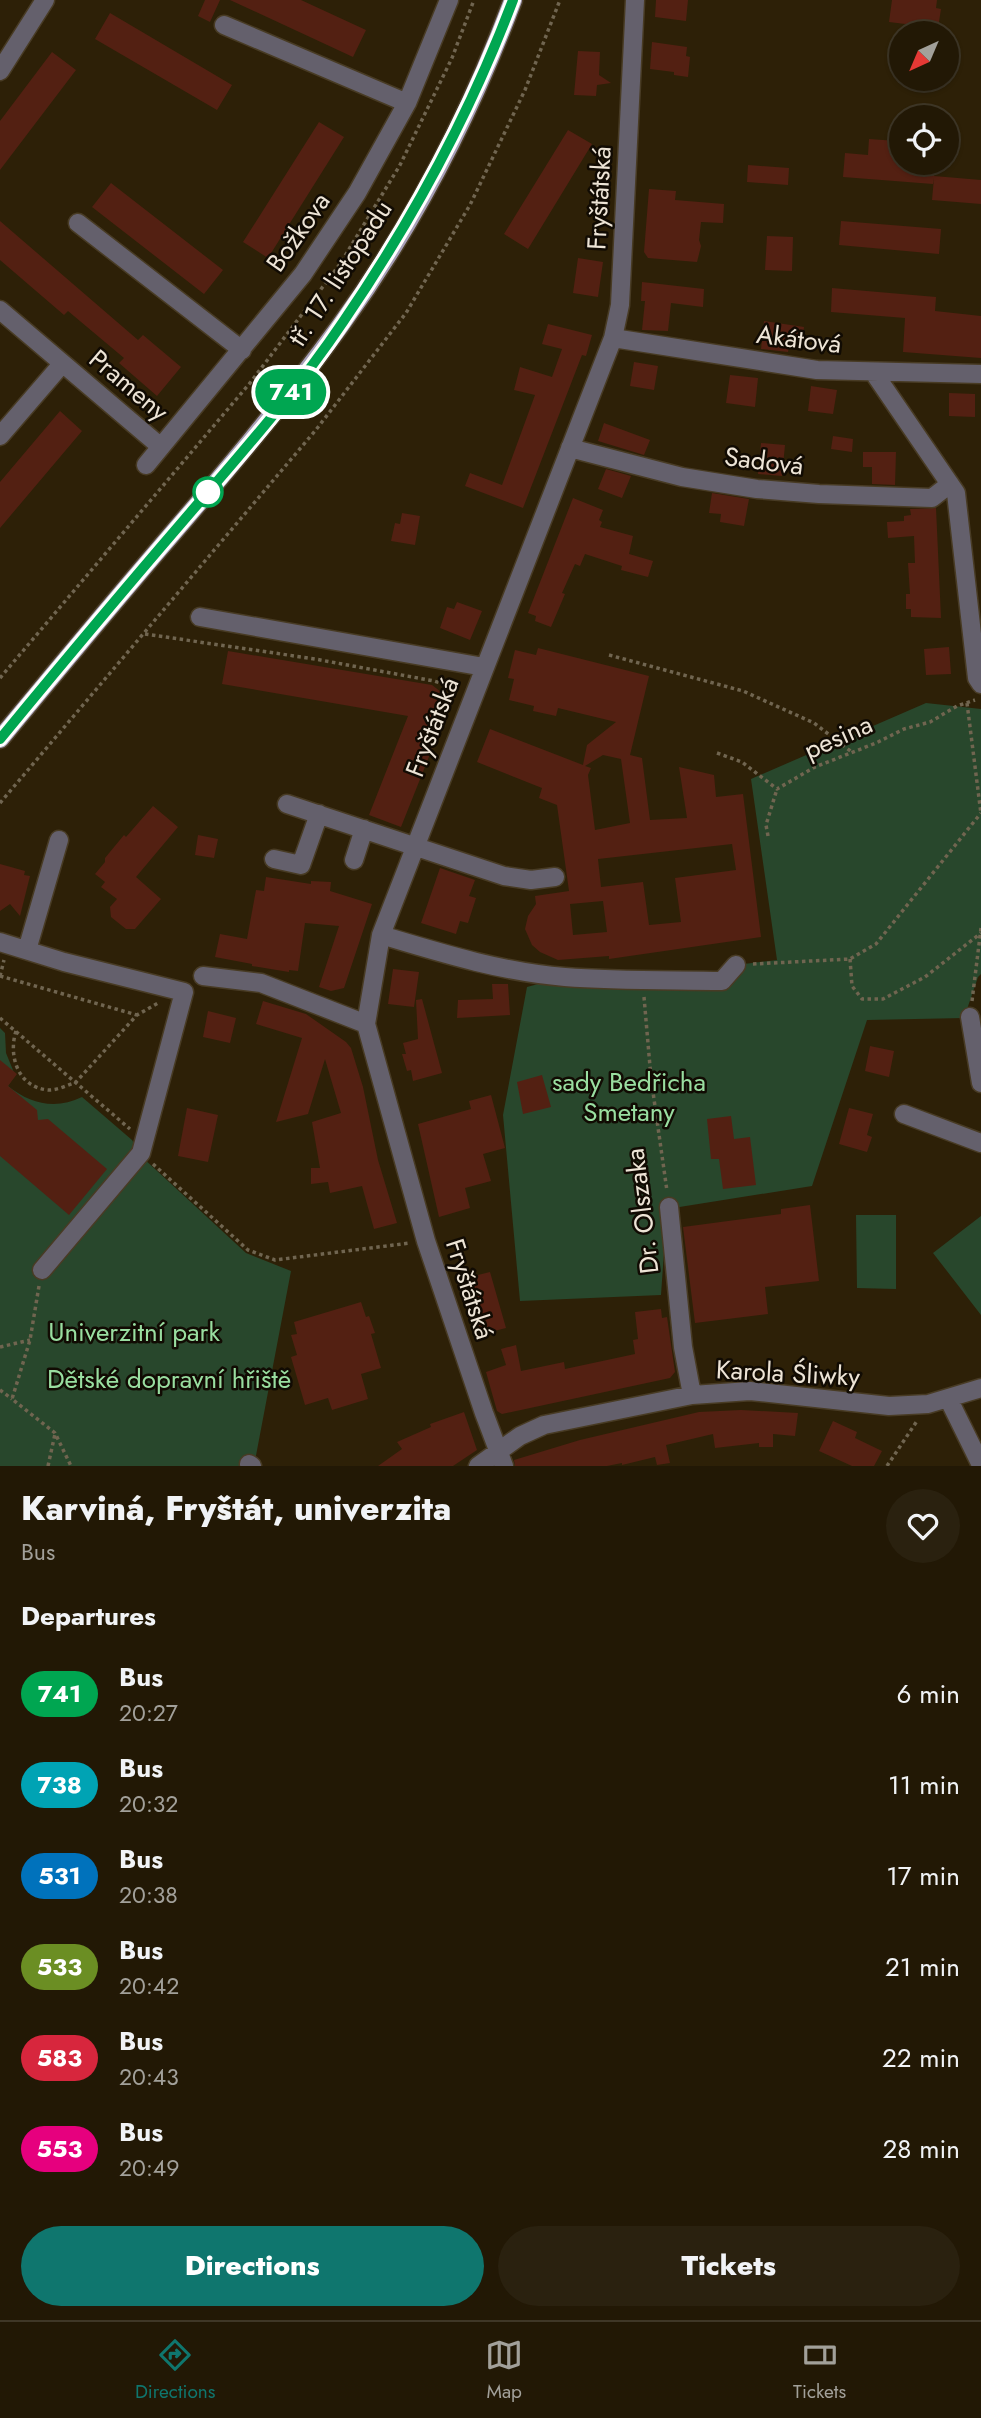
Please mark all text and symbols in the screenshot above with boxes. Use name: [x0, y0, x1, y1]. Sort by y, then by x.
north arrow: [889, 21, 959, 91]
map controls: [889, 21, 959, 175]
button: locate: [889, 105, 959, 175]
street label: Fryštátská: [577, 145, 621, 251]
street label: Božkova: [257, 184, 339, 280]
street label: tř. 17. listopadu: [279, 193, 401, 353]
street label: Akátová: [754, 315, 844, 363]
street label: Prameny: [81, 340, 178, 430]
line badge: 741: [251, 369, 331, 415]
text: 741: [269, 374, 313, 409]
street label: Sadová: [722, 437, 806, 485]
unlabelled marker: [193, 477, 223, 507]
street label: Fryštátská: [396, 672, 468, 782]
street label: pesina: [798, 705, 878, 769]
park label: sady Bedřicha Smetany: [552, 1063, 706, 1131]
street label: Dr. Olszaka: [615, 1146, 669, 1276]
street label: Fryštátská: [436, 1234, 504, 1344]
park label: Univerzitní park: [48, 1313, 220, 1351]
street label: Karola Śliwky: [715, 1350, 862, 1396]
park label: Dětské dopravní hřiště: [47, 1360, 291, 1398]
text: Karviná, Fryštát, univerzita: [21, 1485, 451, 1532]
button: heart: [886, 1489, 960, 1563]
text: Bus: [21, 1535, 55, 1569]
text: Departures: [21, 1597, 156, 1635]
text: Bus: [119, 1658, 163, 1696]
text: 6 min: [897, 1675, 960, 1713]
text: 741: [38, 1676, 81, 1711]
text: 20:27: [119, 1696, 178, 1730]
text: Bus: [119, 1749, 163, 1787]
text: 11 min: [888, 1766, 960, 1804]
text: 738: [37, 1767, 82, 1802]
text: 20:32: [119, 1787, 178, 1821]
text: Bus: [119, 1840, 163, 1878]
text: 17 min: [886, 1857, 960, 1895]
text: 531: [38, 1858, 81, 1893]
text: 20:38: [119, 1878, 178, 1912]
text: Bus: [119, 1931, 163, 1969]
text: 21 min: [885, 1948, 960, 1986]
text: 533: [37, 1949, 82, 1984]
text: 20:42: [119, 1969, 179, 2003]
text: Bus: [119, 2022, 163, 2060]
text: 22 min: [882, 2039, 960, 2077]
text: 583: [37, 2040, 82, 2075]
text: 20:43: [119, 2060, 179, 2094]
text: Bus: [119, 2113, 163, 2151]
text: 28 min: [883, 2130, 960, 2168]
text: 553: [37, 2131, 82, 2166]
text: 20:49: [119, 2151, 179, 2185]
button: Directions: [21, 2226, 484, 2306]
button: Tickets: [498, 2226, 960, 2306]
tab: Directions: [135, 2336, 215, 2405]
tab: Map: [485, 2336, 523, 2405]
tab: Tickets: [793, 2336, 846, 2405]

